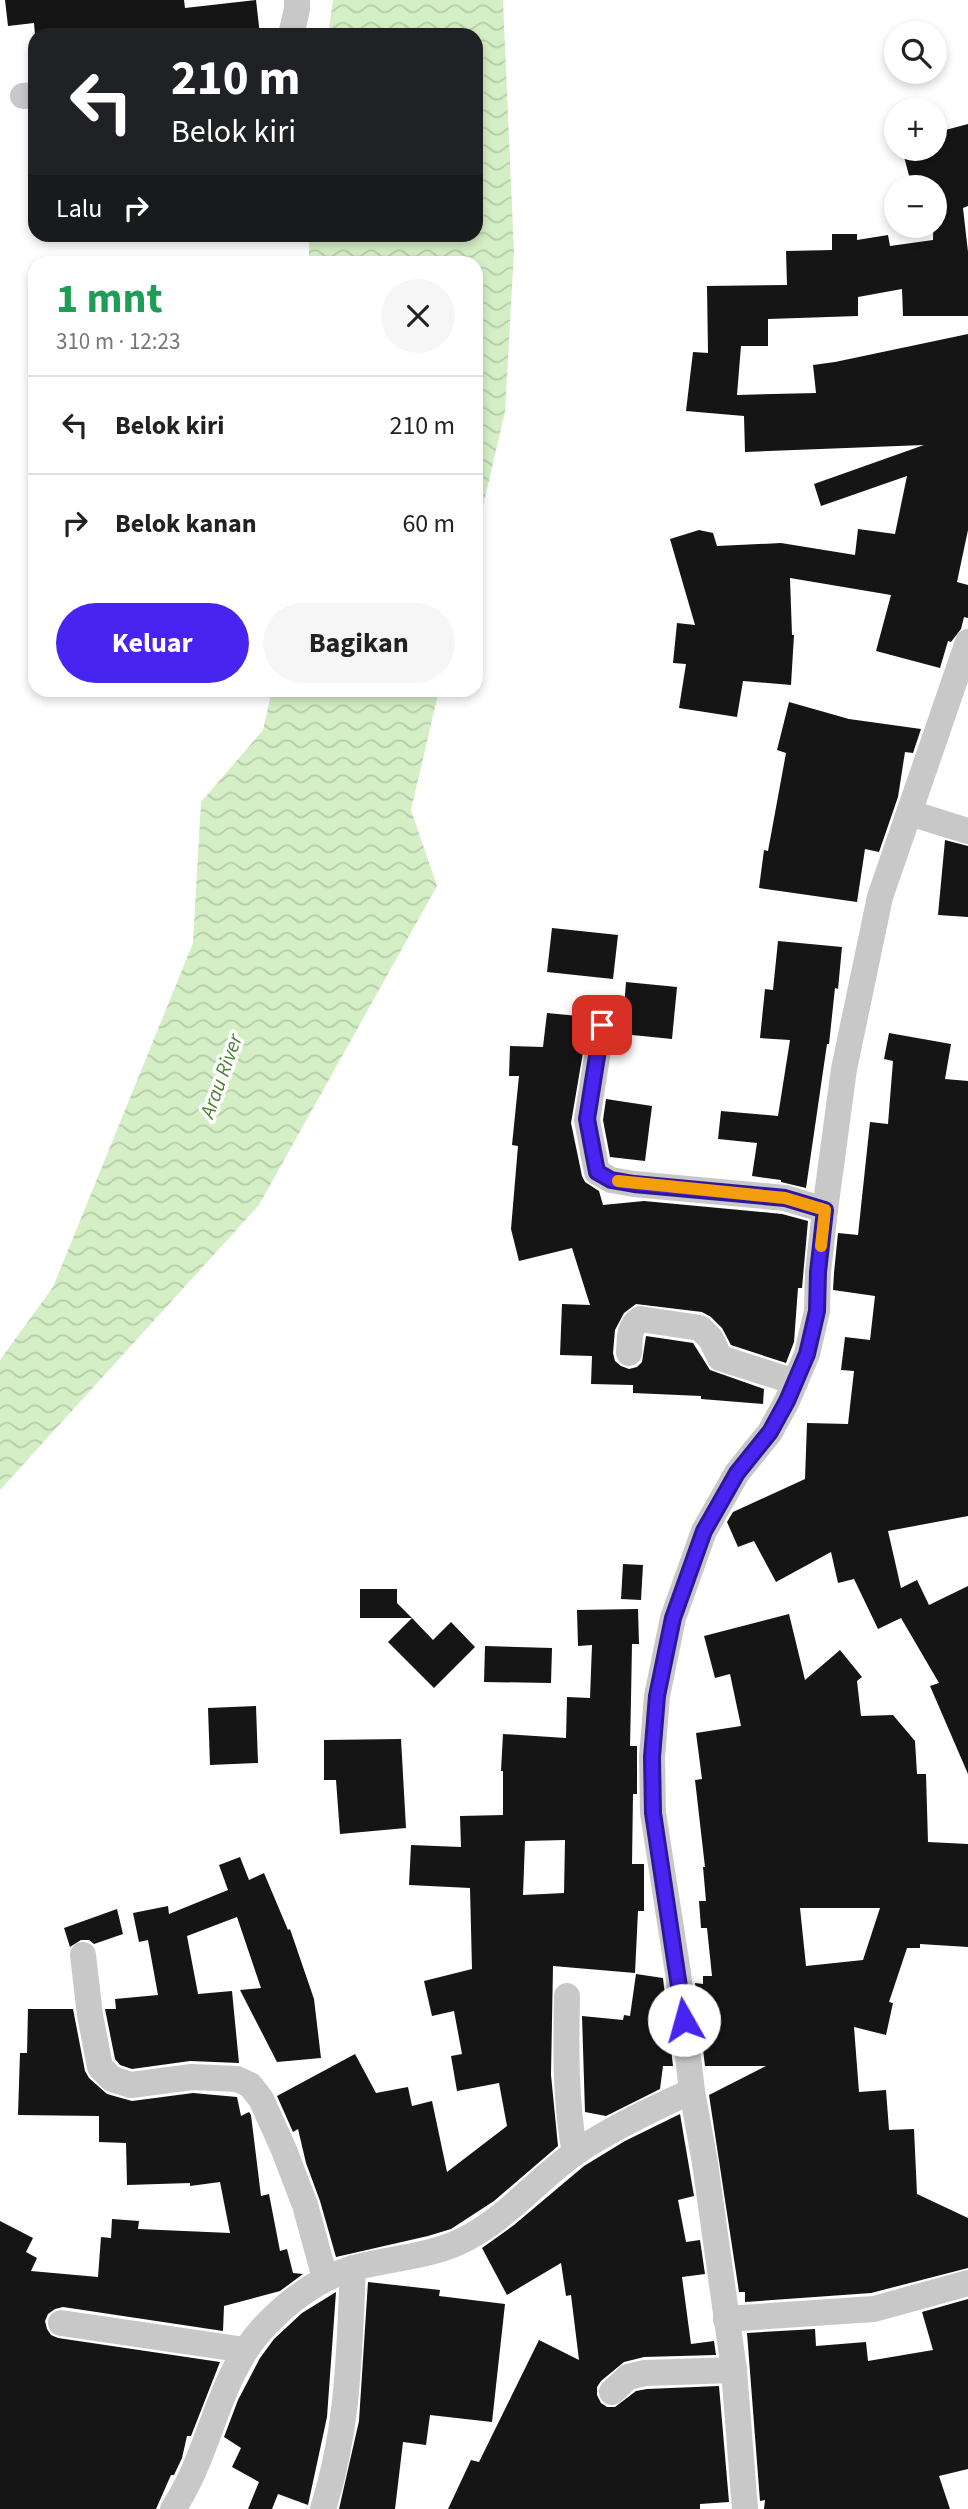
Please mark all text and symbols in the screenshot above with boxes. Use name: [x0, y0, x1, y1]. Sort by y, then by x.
map controls: [884, 21, 947, 238]
button: search: [884, 21, 947, 84]
text: 210 m: [171, 44, 300, 114]
icon: left: [56, 56, 147, 147]
button: +: [884, 98, 947, 161]
text: Belok kiri: [171, 109, 296, 155]
button: −: [884, 175, 947, 238]
icon: right: [117, 189, 155, 227]
text: Lalu: [56, 190, 103, 227]
text: 1 mnt: [56, 269, 163, 329]
button: close: [381, 279, 455, 353]
text: 310 m · 12:23: [56, 325, 180, 358]
icon: left: [56, 406, 94, 444]
text: Belok kiri: [115, 407, 224, 444]
text: 210 m: [389, 407, 455, 444]
icon: right: [56, 504, 94, 542]
text: Belok kanan: [115, 505, 257, 542]
text: 60 m: [402, 505, 455, 542]
button: Keluar: [56, 603, 249, 683]
button: Bagikan: [263, 603, 455, 683]
pin: [572, 995, 632, 1055]
icon: arrive: [583, 1006, 621, 1044]
water label: Arau River: [191, 1029, 250, 1124]
position arrow: [647, 1983, 721, 2057]

